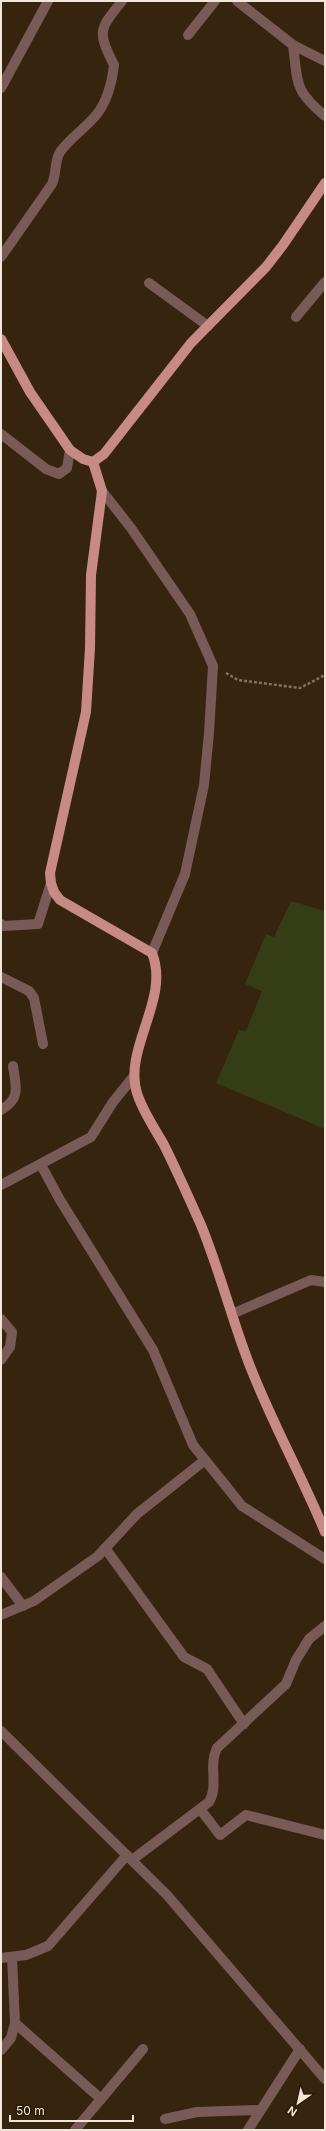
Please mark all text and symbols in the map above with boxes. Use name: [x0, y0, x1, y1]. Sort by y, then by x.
north arrow: [278, 2083, 318, 2123]
scale bar: [10, 2097, 133, 2123]
text: 50 m: [16, 2103, 45, 2118]
text: N: [285, 2103, 300, 2119]

